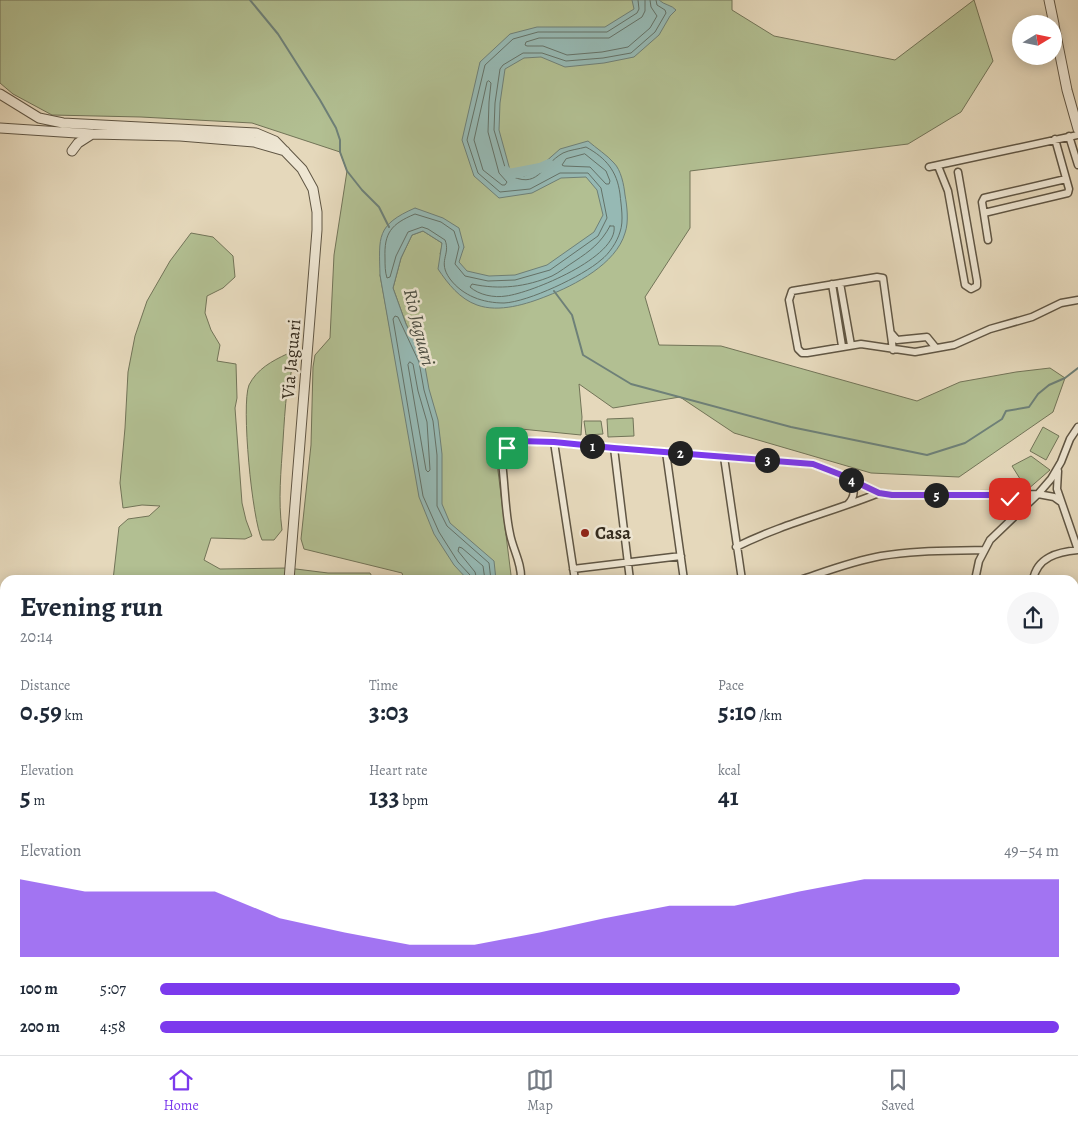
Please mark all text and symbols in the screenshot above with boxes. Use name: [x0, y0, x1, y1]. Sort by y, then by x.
north arrow: [1012, 15, 1062, 65]
map controls: [1012, 15, 1062, 65]
water label: Rio Jaguari: [397, 286, 441, 369]
street label: Via Jaguari: [275, 318, 306, 401]
pin: [486, 427, 528, 469]
icon: arrive: [493, 434, 521, 462]
pin: 1: [580, 434, 604, 458]
text: 1: [590, 437, 595, 456]
pin: 2: [668, 440, 692, 466]
text: 2: [677, 444, 684, 463]
pin: 3: [754, 448, 780, 472]
text: 3: [764, 451, 771, 470]
pin: 4: [838, 468, 864, 492]
text: 4: [848, 471, 855, 490]
pin: [989, 478, 1031, 520]
pin: 5: [924, 482, 948, 508]
icon: check: [996, 485, 1024, 513]
text: 5: [934, 486, 939, 505]
place label: Casa: [595, 521, 631, 545]
marker: Casa: [579, 527, 591, 539]
text: Evening run: [20, 588, 163, 626]
button: share: [1007, 592, 1059, 644]
text: 20:14: [20, 626, 53, 648]
text: Distance: [20, 676, 70, 695]
text: Time: [369, 676, 398, 695]
text: Pace: [718, 676, 744, 695]
text: 0.59: [20, 695, 62, 729]
text: 3:03: [369, 695, 409, 729]
text: 5:10: [718, 695, 756, 729]
text: km: [62, 706, 83, 725]
text: /km: [756, 706, 782, 725]
text: Elevation: [20, 761, 74, 780]
text: Heart rate: [369, 761, 427, 780]
text: kcal: [718, 761, 740, 780]
text: 5: [20, 780, 31, 814]
text: 133: [369, 780, 399, 814]
text: 41: [718, 780, 739, 814]
text: m: [31, 791, 45, 810]
text: bpm: [399, 791, 428, 810]
text: Elevation: [20, 840, 81, 862]
text: 49–54 m: [1004, 840, 1059, 862]
text: 100 m: [20, 978, 58, 1000]
text: 5:07: [100, 978, 126, 1000]
text: 200 m: [20, 1016, 60, 1038]
text: 4:58: [100, 1016, 126, 1038]
tab: Home: [164, 1066, 199, 1115]
tab: Map: [526, 1066, 554, 1115]
tab: Saved: [881, 1066, 914, 1115]

